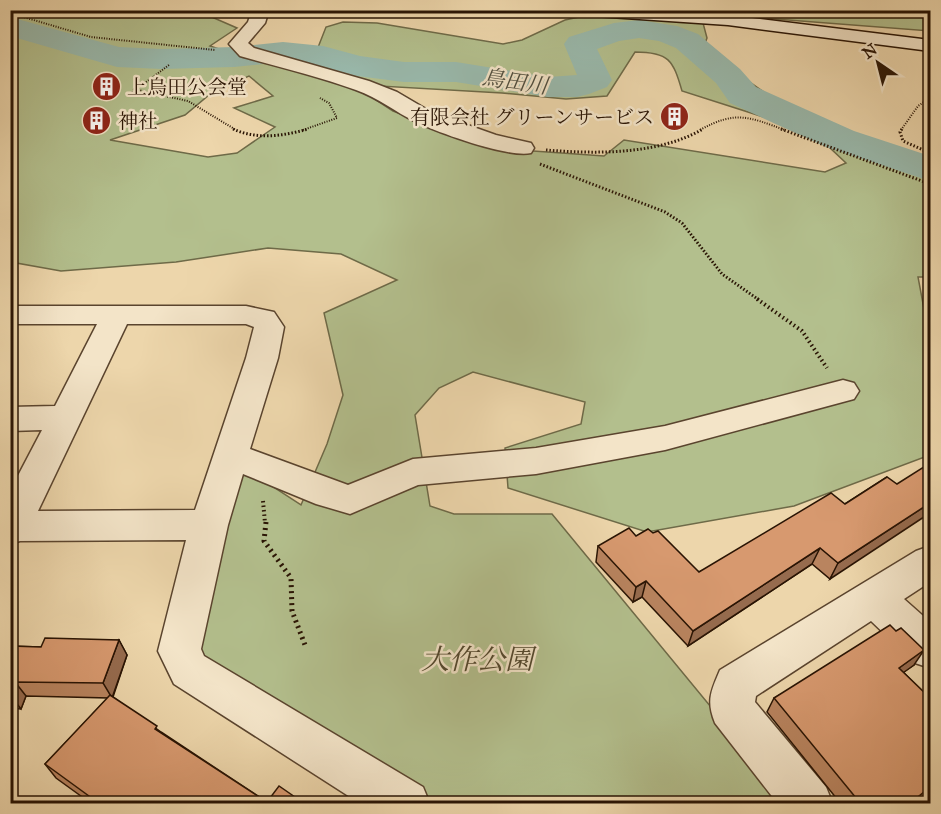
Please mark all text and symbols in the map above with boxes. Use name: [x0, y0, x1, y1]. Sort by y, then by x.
north arrow: [848, 33, 908, 93]
text: N: [859, 39, 881, 63]
water label: 鳥田川: [480, 64, 551, 100]
building icon: 上烏田公会堂: [90, 71, 122, 103]
place label: 上烏田公会堂: [127, 75, 247, 99]
building icon: 有限会社 グリーンサービス: [659, 101, 691, 133]
building icon: 神社: [81, 105, 113, 137]
place label: 有限会社 グリーンサービス: [410, 105, 654, 129]
place label: 神社: [118, 109, 158, 133]
park label: 大作公園: [421, 642, 537, 677]

